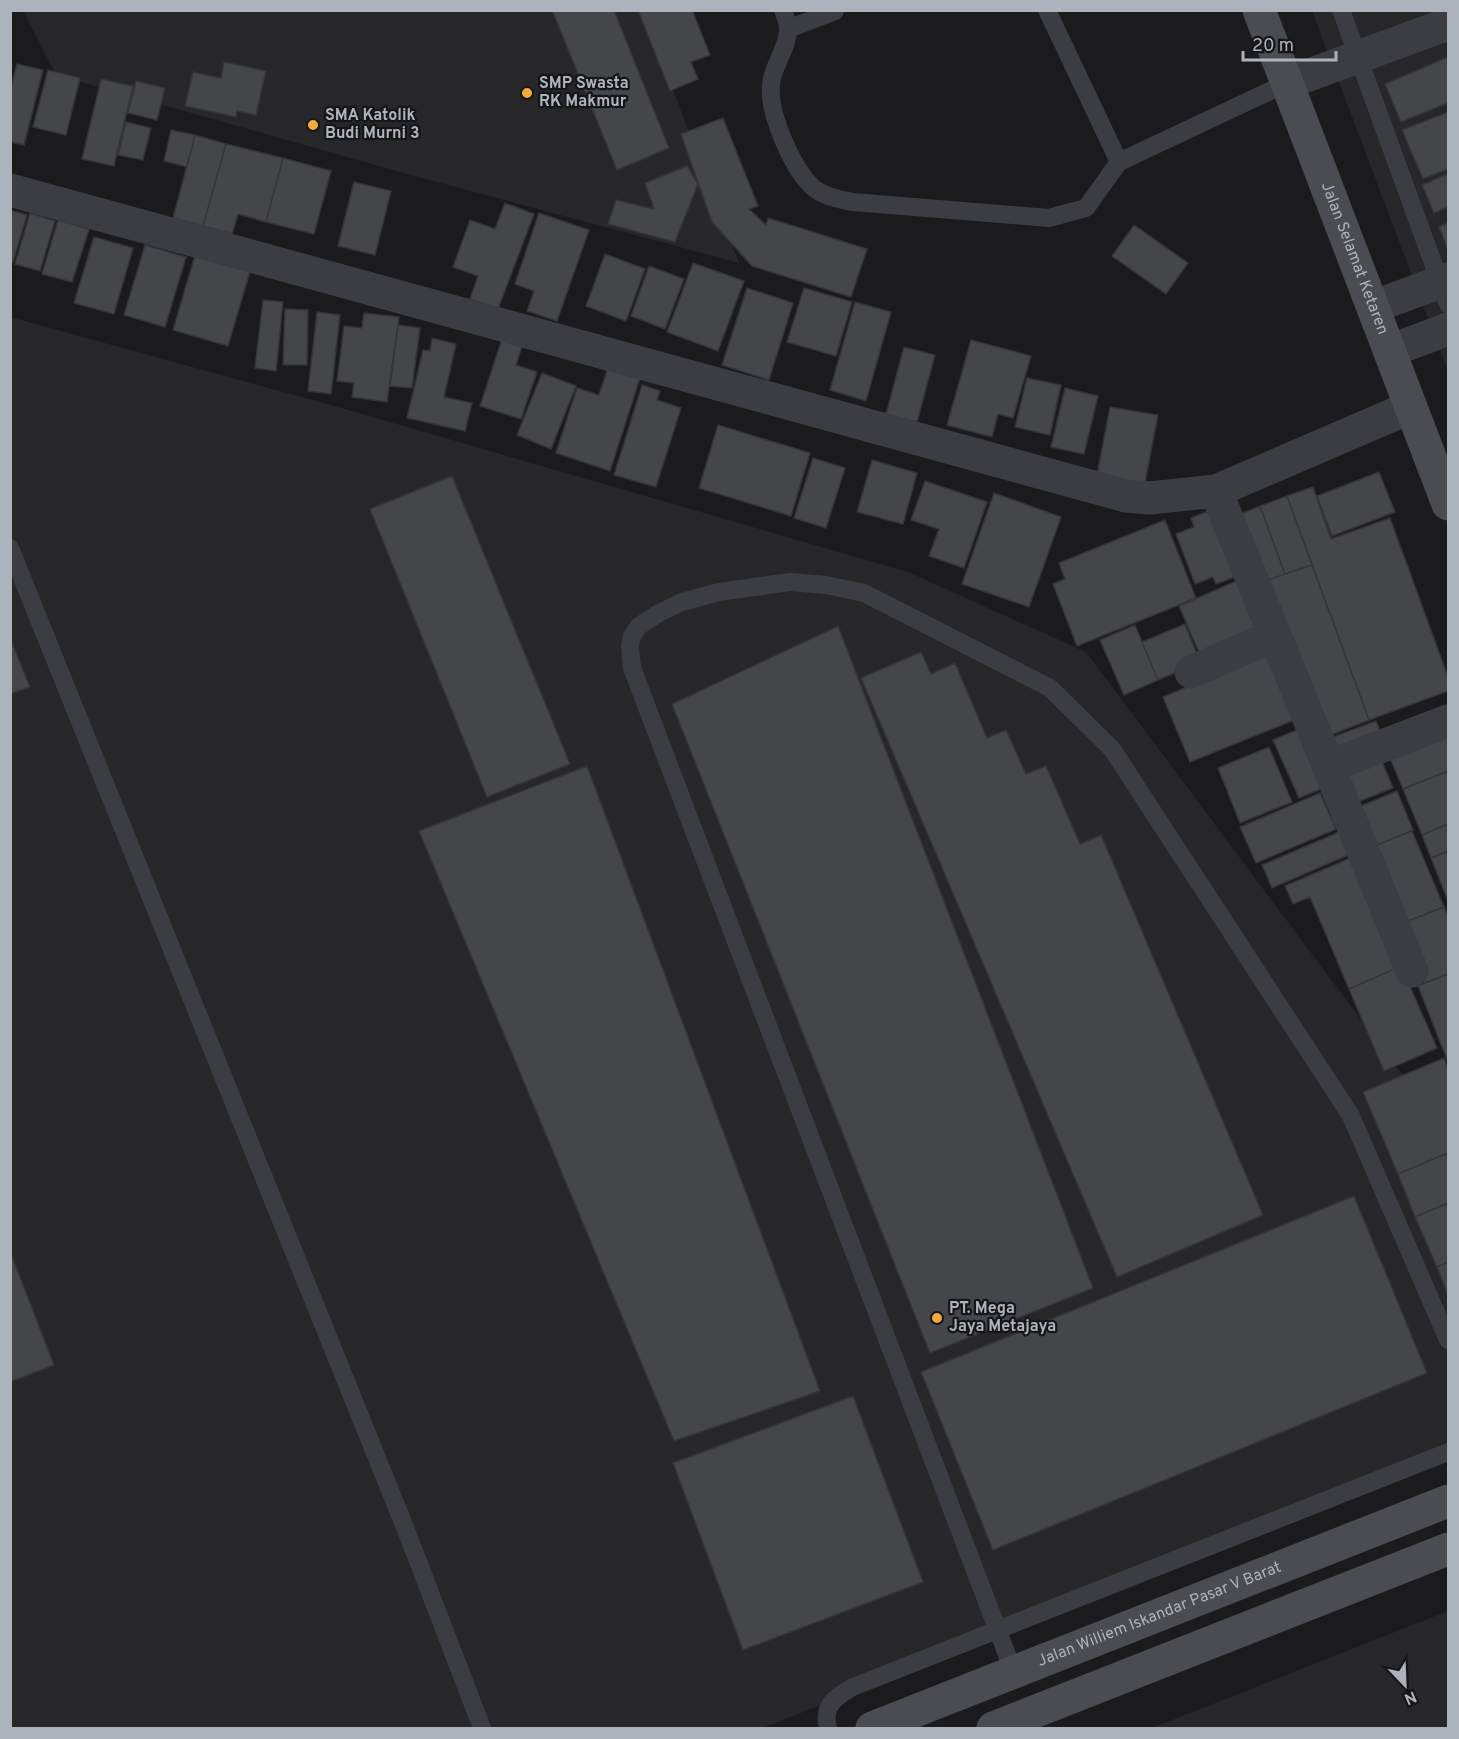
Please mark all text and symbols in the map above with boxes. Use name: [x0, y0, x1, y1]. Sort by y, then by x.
scale bar: [1243, 24, 1336, 62]
text: 20 m: [1252, 35, 1294, 58]
place label: SMP Swasta RK Makmur: [539, 74, 629, 112]
marker: SMP Swasta RK Makmur: [520, 86, 534, 100]
place label: SMA Katolik Budi Murni 3: [325, 106, 420, 144]
marker: SMA Katolik Budi Murni 3: [306, 118, 320, 132]
street label: Jalan Selamat Ketaren: [1316, 179, 1392, 338]
place label: PT. Mega Jaya Metajaya: [949, 1299, 1056, 1337]
marker: PT. Mega Jaya Metajaya: [930, 1311, 944, 1325]
street label: Jalan Williem Iskandar Pasar V Barat: [1035, 1558, 1284, 1672]
north arrow: [1375, 1655, 1435, 1715]
text: N: [1401, 1686, 1419, 1708]

